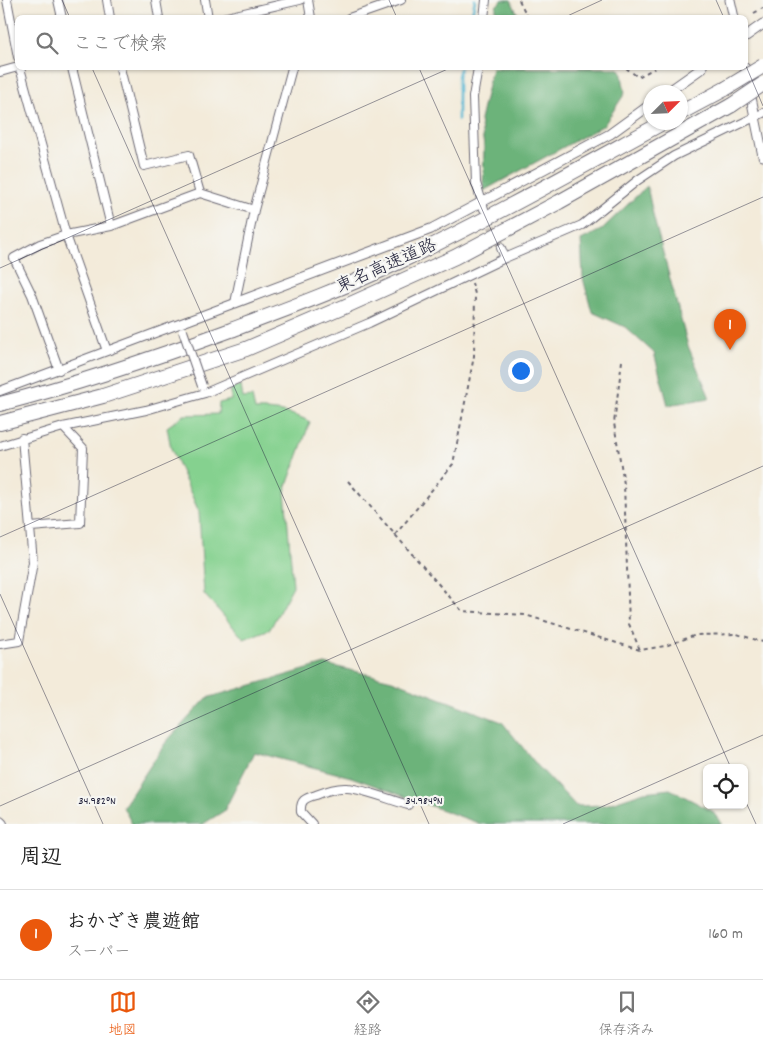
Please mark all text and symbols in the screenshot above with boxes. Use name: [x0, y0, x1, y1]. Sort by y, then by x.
search box: [15, 15, 748, 70]
icon: search: [33, 29, 61, 57]
text: ここで検索: [73, 32, 168, 59]
north arrow: [643, 85, 688, 130]
street label: 東名高速道路: [333, 234, 441, 300]
pin: 1: [714, 309, 746, 350]
your location: [508, 358, 534, 384]
map controls: [703, 764, 748, 809]
button: locate: [703, 764, 748, 809]
text: 34.982°N: [78, 793, 116, 810]
text: 34.984°N: [405, 793, 443, 810]
text: 周辺: [20, 844, 62, 874]
text: おかざき農遊館: [67, 910, 200, 937]
text: 1: [34, 923, 38, 946]
text: 160 m: [708, 923, 743, 946]
text: スーパー: [67, 941, 130, 964]
tab: 地図: [109, 988, 137, 1041]
tab: 経路: [354, 988, 382, 1041]
tab: 保存済み: [599, 988, 655, 1041]

